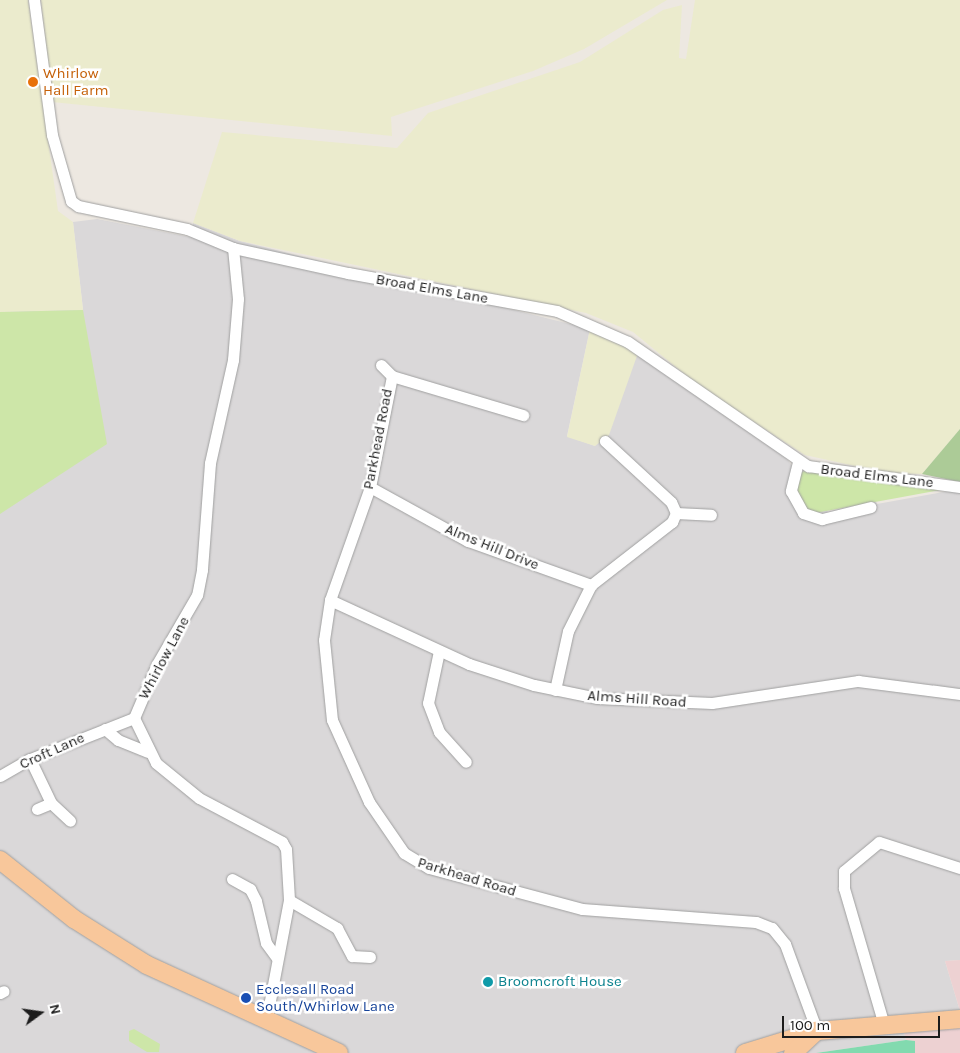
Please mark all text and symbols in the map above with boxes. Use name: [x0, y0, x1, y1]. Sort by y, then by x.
place label: Whirlow Hall Farm: [43, 64, 108, 99]
marker: Whirlow Hall Farm: [27, 76, 39, 88]
street label: Broad Elms Lane: [374, 270, 490, 308]
street label: Parkhead Road: [359, 387, 397, 491]
street label: Broad Elms Lane: [819, 460, 935, 492]
street label: Alms Hill Drive: [442, 520, 542, 574]
street label: Whirlow Lane: [135, 614, 193, 702]
street label: Alms Hill Road: [587, 687, 687, 711]
street label: Croft Lane: [17, 729, 87, 773]
street label: Parkhead Road: [415, 853, 519, 901]
place label: Broomcroft House: [498, 973, 622, 991]
marker: Broomcroft House: [482, 976, 494, 988]
place label: Ecclesall Road South/Whirlow Lane: [256, 980, 395, 1015]
north arrow: [15, 988, 65, 1038]
marker: Ecclesall Road South/Whirlow Lane: [240, 992, 252, 1004]
text: N: [46, 1002, 65, 1016]
scale bar: [785, 1006, 942, 1038]
text: 100 m: [790, 1016, 830, 1034]

